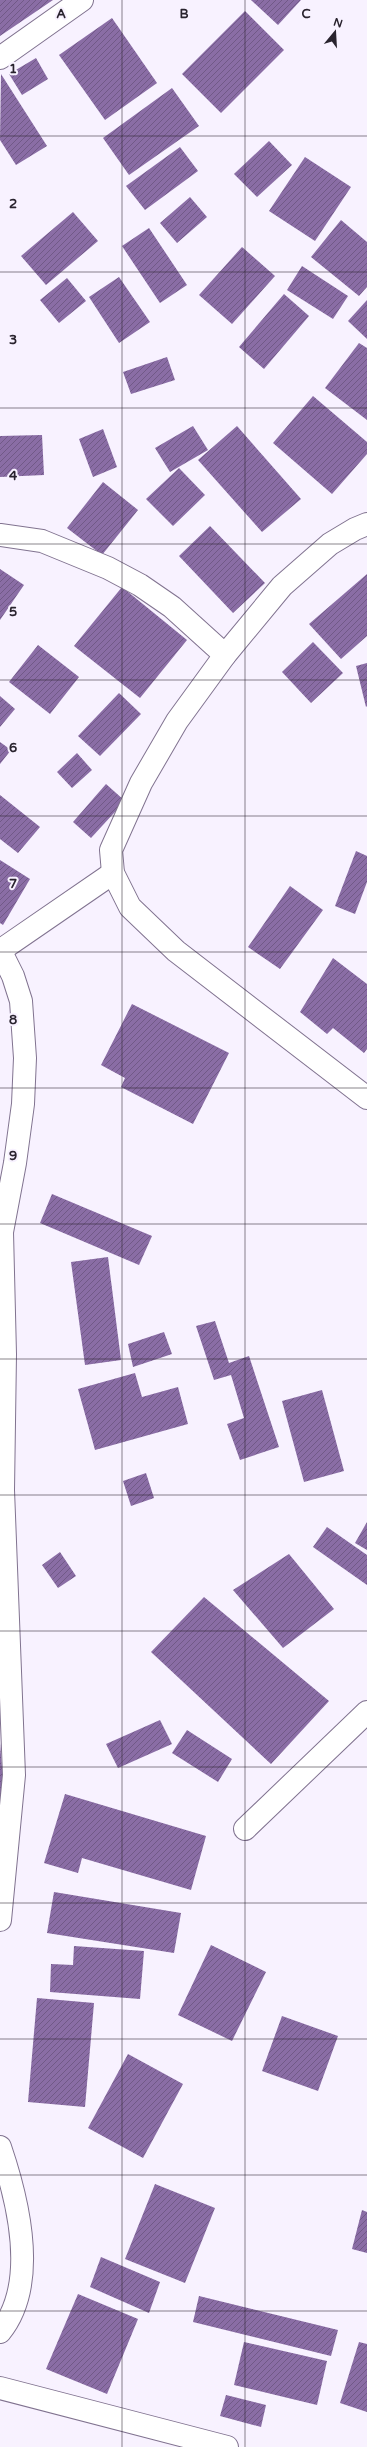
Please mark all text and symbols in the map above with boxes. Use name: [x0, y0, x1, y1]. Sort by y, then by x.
text: A: [56, 6, 66, 22]
text: B: [179, 6, 189, 22]
text: C: [301, 6, 311, 22]
north arrow: [315, 12, 355, 52]
text: N: [332, 15, 344, 31]
text: 1: [9, 61, 17, 77]
text: 2: [9, 196, 17, 212]
text: 3: [9, 332, 17, 348]
text: 4: [9, 468, 18, 484]
text: 5: [9, 604, 17, 620]
text: 6: [9, 740, 17, 756]
text: 7: [9, 876, 17, 892]
text: 8: [9, 1012, 17, 1028]
text: 9: [9, 1148, 17, 1164]

